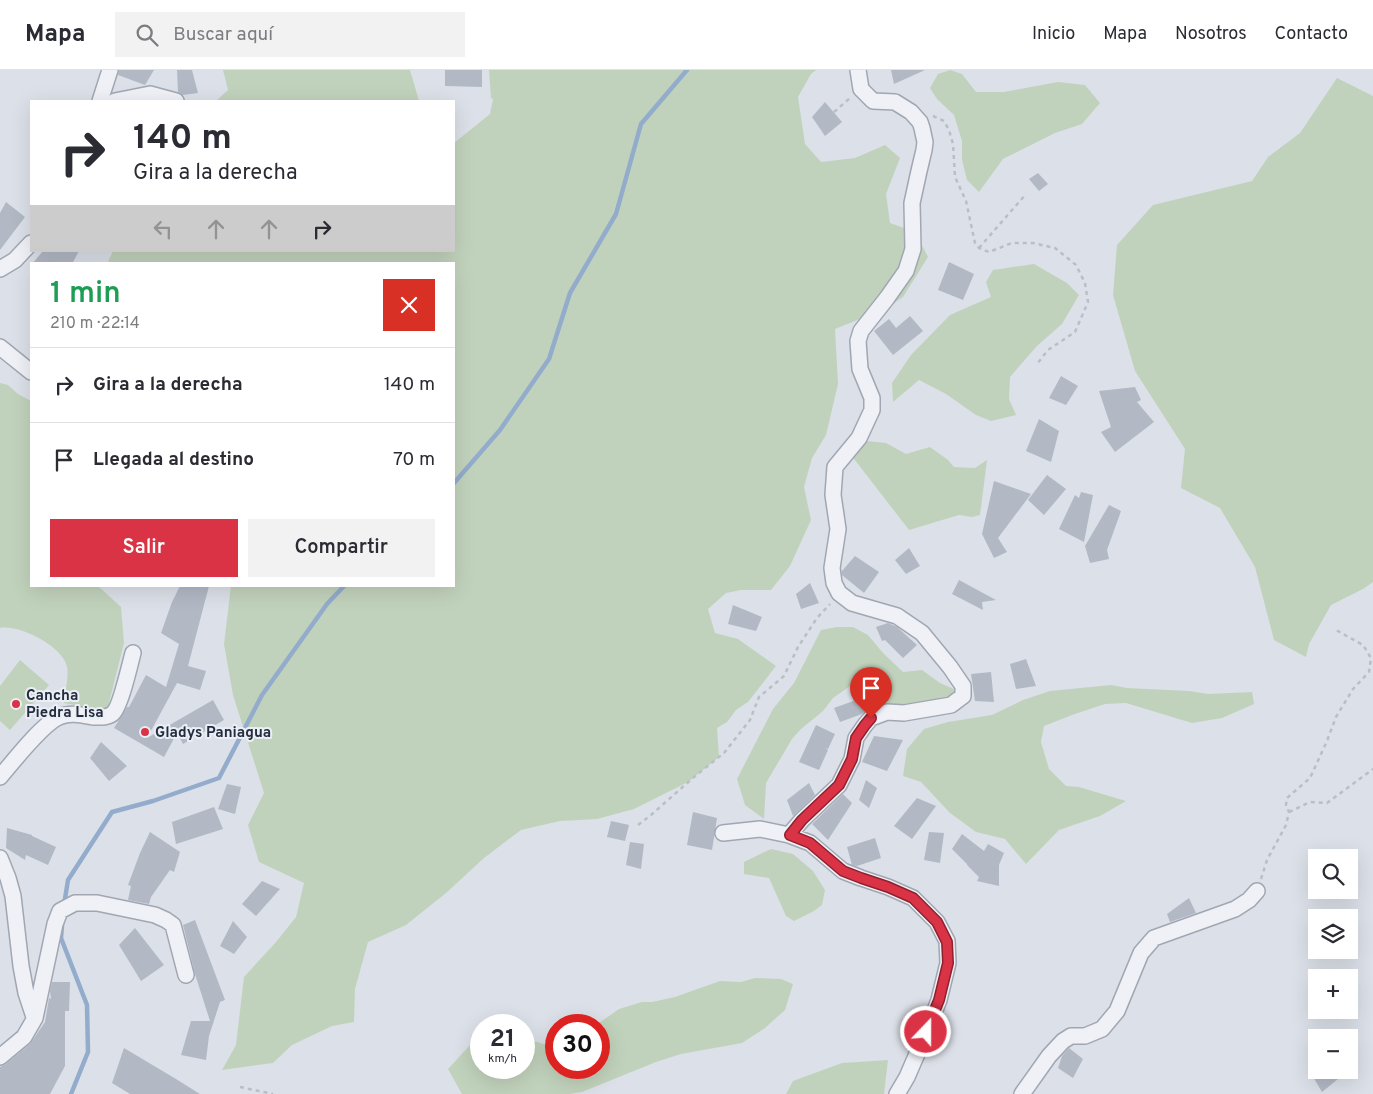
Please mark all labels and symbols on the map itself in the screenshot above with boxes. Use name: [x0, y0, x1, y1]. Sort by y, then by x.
pin: [850, 667, 892, 718]
place label: Cancha Piedra Lisa: [26, 687, 104, 723]
marker: Cancha Piedra Lisa: [10, 698, 22, 710]
place label: Gladys Paniagua: [155, 724, 271, 743]
marker: Gladys Paniagua: [139, 726, 151, 738]
position arrow: [899, 1005, 951, 1057]
speed limit sign: 30: [545, 1014, 610, 1079]

